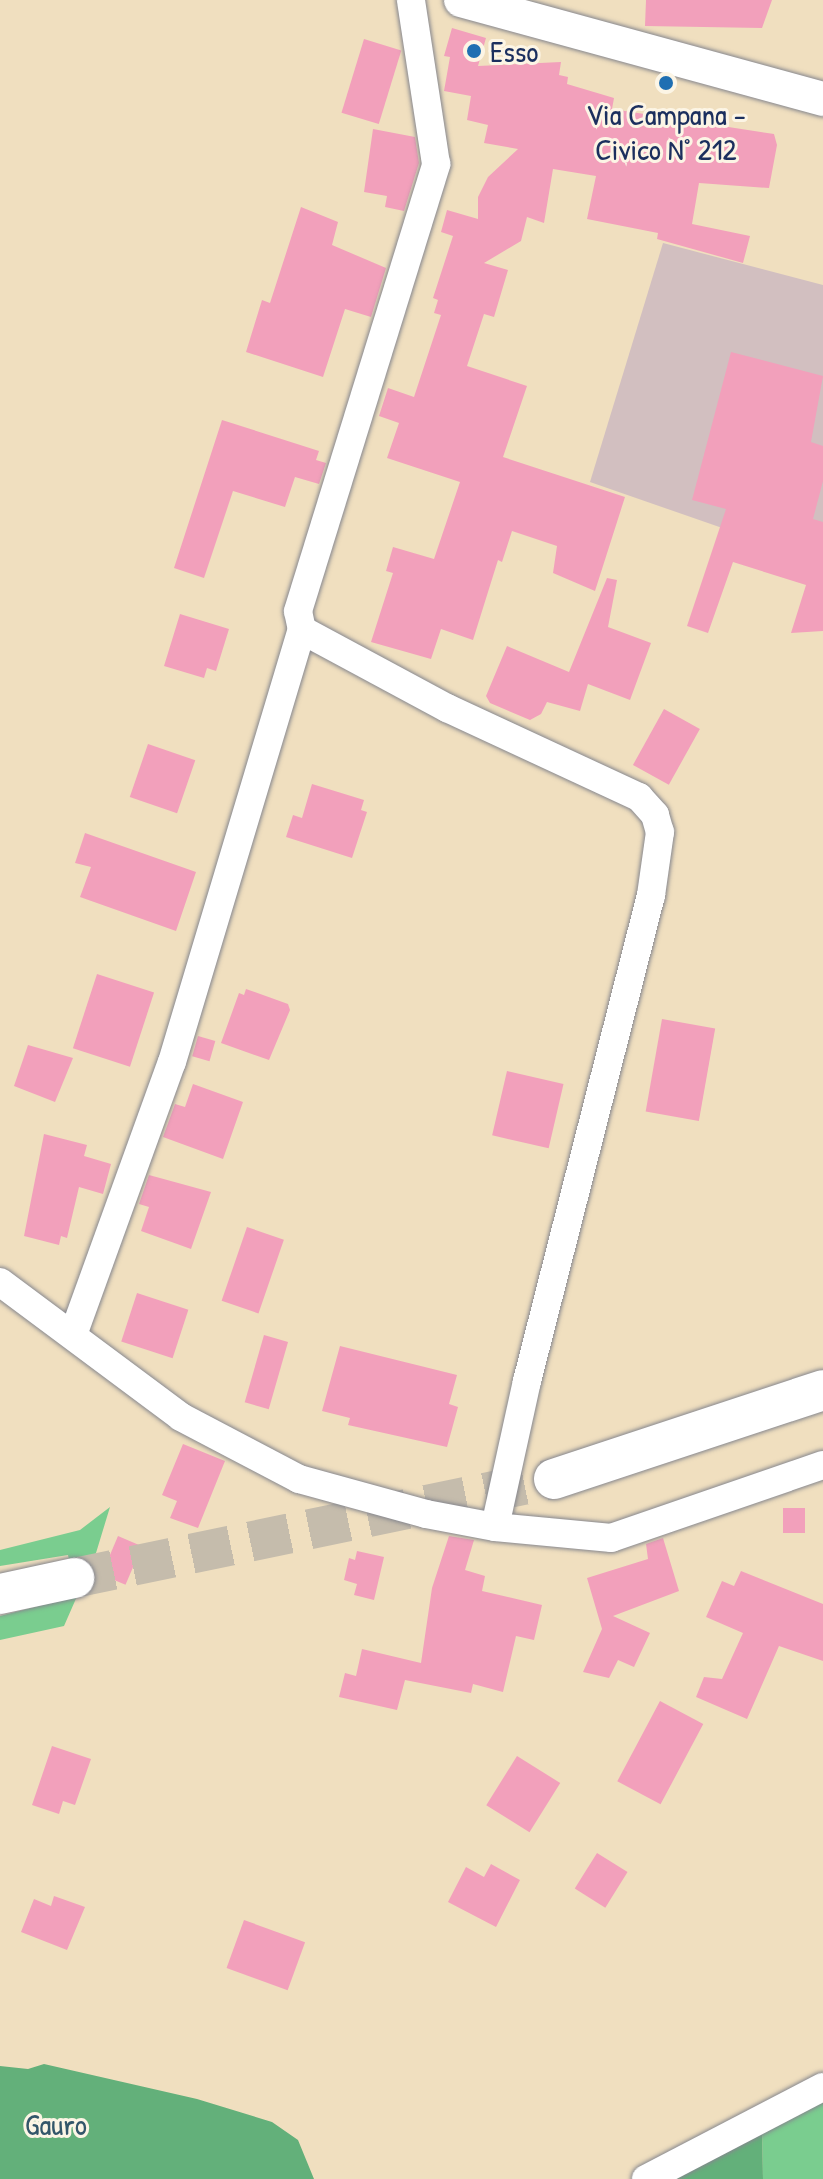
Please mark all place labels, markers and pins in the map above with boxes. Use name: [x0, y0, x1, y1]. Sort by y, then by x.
place label: Esso: [490, 33, 538, 69]
marker: Esso: [465, 42, 483, 60]
marker: Via Campana - Civico N° 212: [657, 74, 675, 92]
place label: Via Campana - Civico N° 212: [586, 96, 746, 166]

